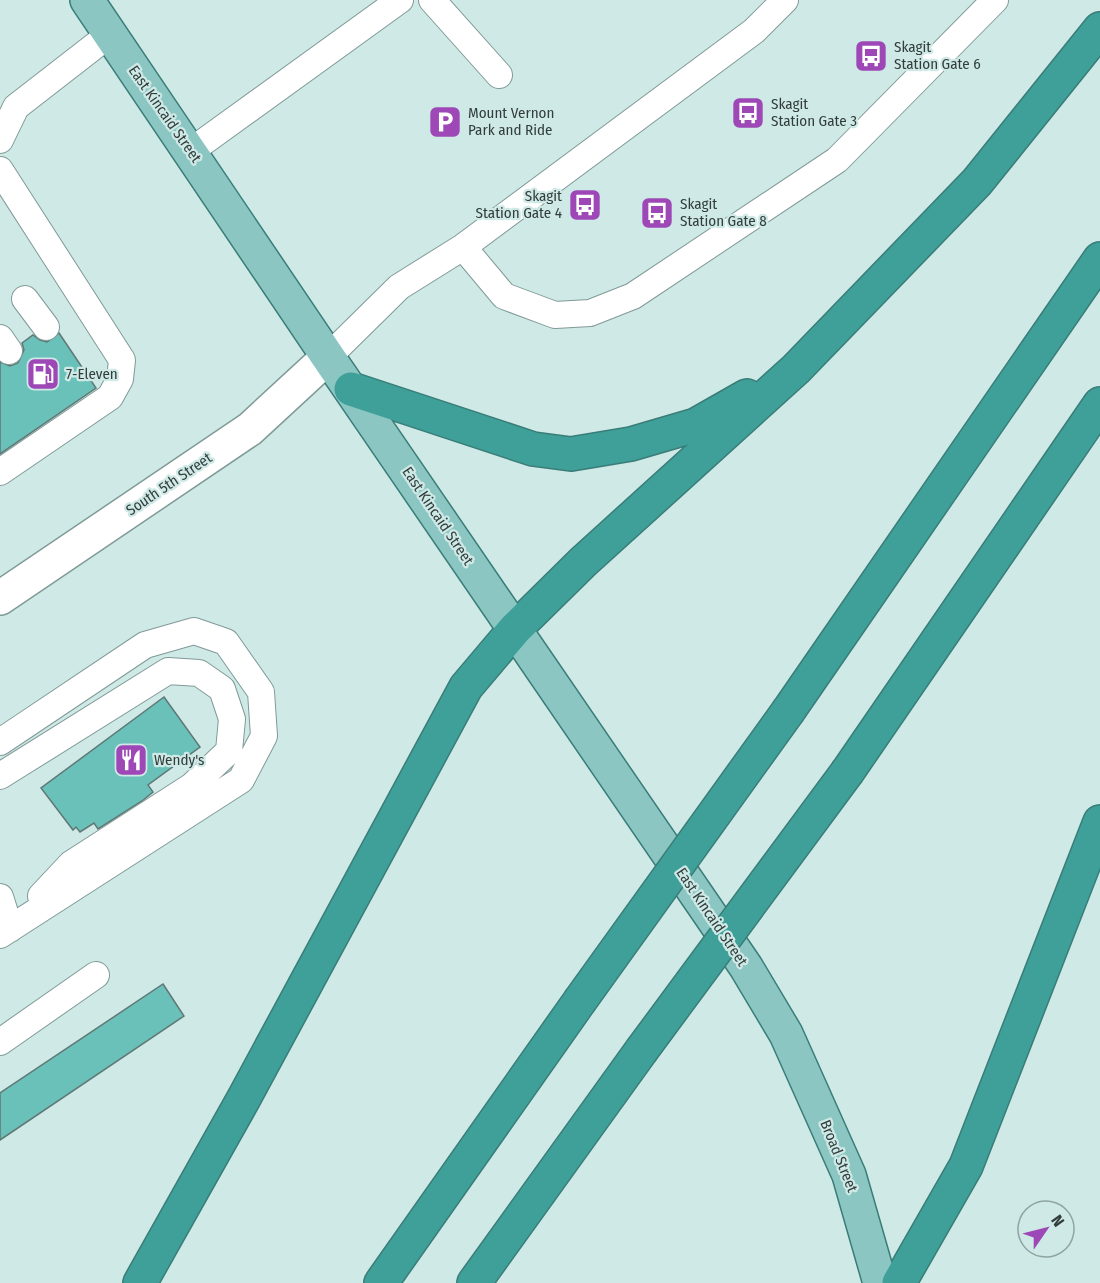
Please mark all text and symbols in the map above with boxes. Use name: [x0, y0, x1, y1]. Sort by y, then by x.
bus stop icon: Skagit Station Gate 6: [853, 38, 889, 74]
place label: Skagit Station Gate 6: [894, 38, 981, 73]
street label: East Kincaid Street: [125, 62, 205, 166]
bus stop icon: Skagit Station Gate 3: [730, 95, 766, 131]
place label: Skagit Station Gate 3: [771, 95, 857, 130]
parking icon: Mount Vernon Park and Ride: [427, 104, 463, 140]
place label: Mount Vernon Park and Ride: [468, 104, 554, 139]
place label: Skagit Station Gate 4: [476, 187, 562, 222]
bus stop icon: Skagit Station Gate 4: [567, 187, 603, 223]
bus stop icon: Skagit Station Gate 8: [639, 195, 675, 231]
place label: Skagit Station Gate 8: [680, 195, 767, 230]
fuel station icon: 7-Eleven: [25, 356, 61, 392]
place label: 7-Eleven: [66, 365, 118, 383]
street label: South 5th Street: [123, 449, 215, 519]
street label: East Kincaid Street: [399, 464, 478, 569]
restaurant icon: Wendy's: [113, 742, 149, 778]
place label: Wendy's: [154, 751, 204, 769]
street label: East Kincaid Street: [673, 865, 752, 970]
street label: Broad Street: [816, 1117, 862, 1195]
north arrow: [1016, 1199, 1076, 1259]
text: N: [1047, 1211, 1068, 1230]

